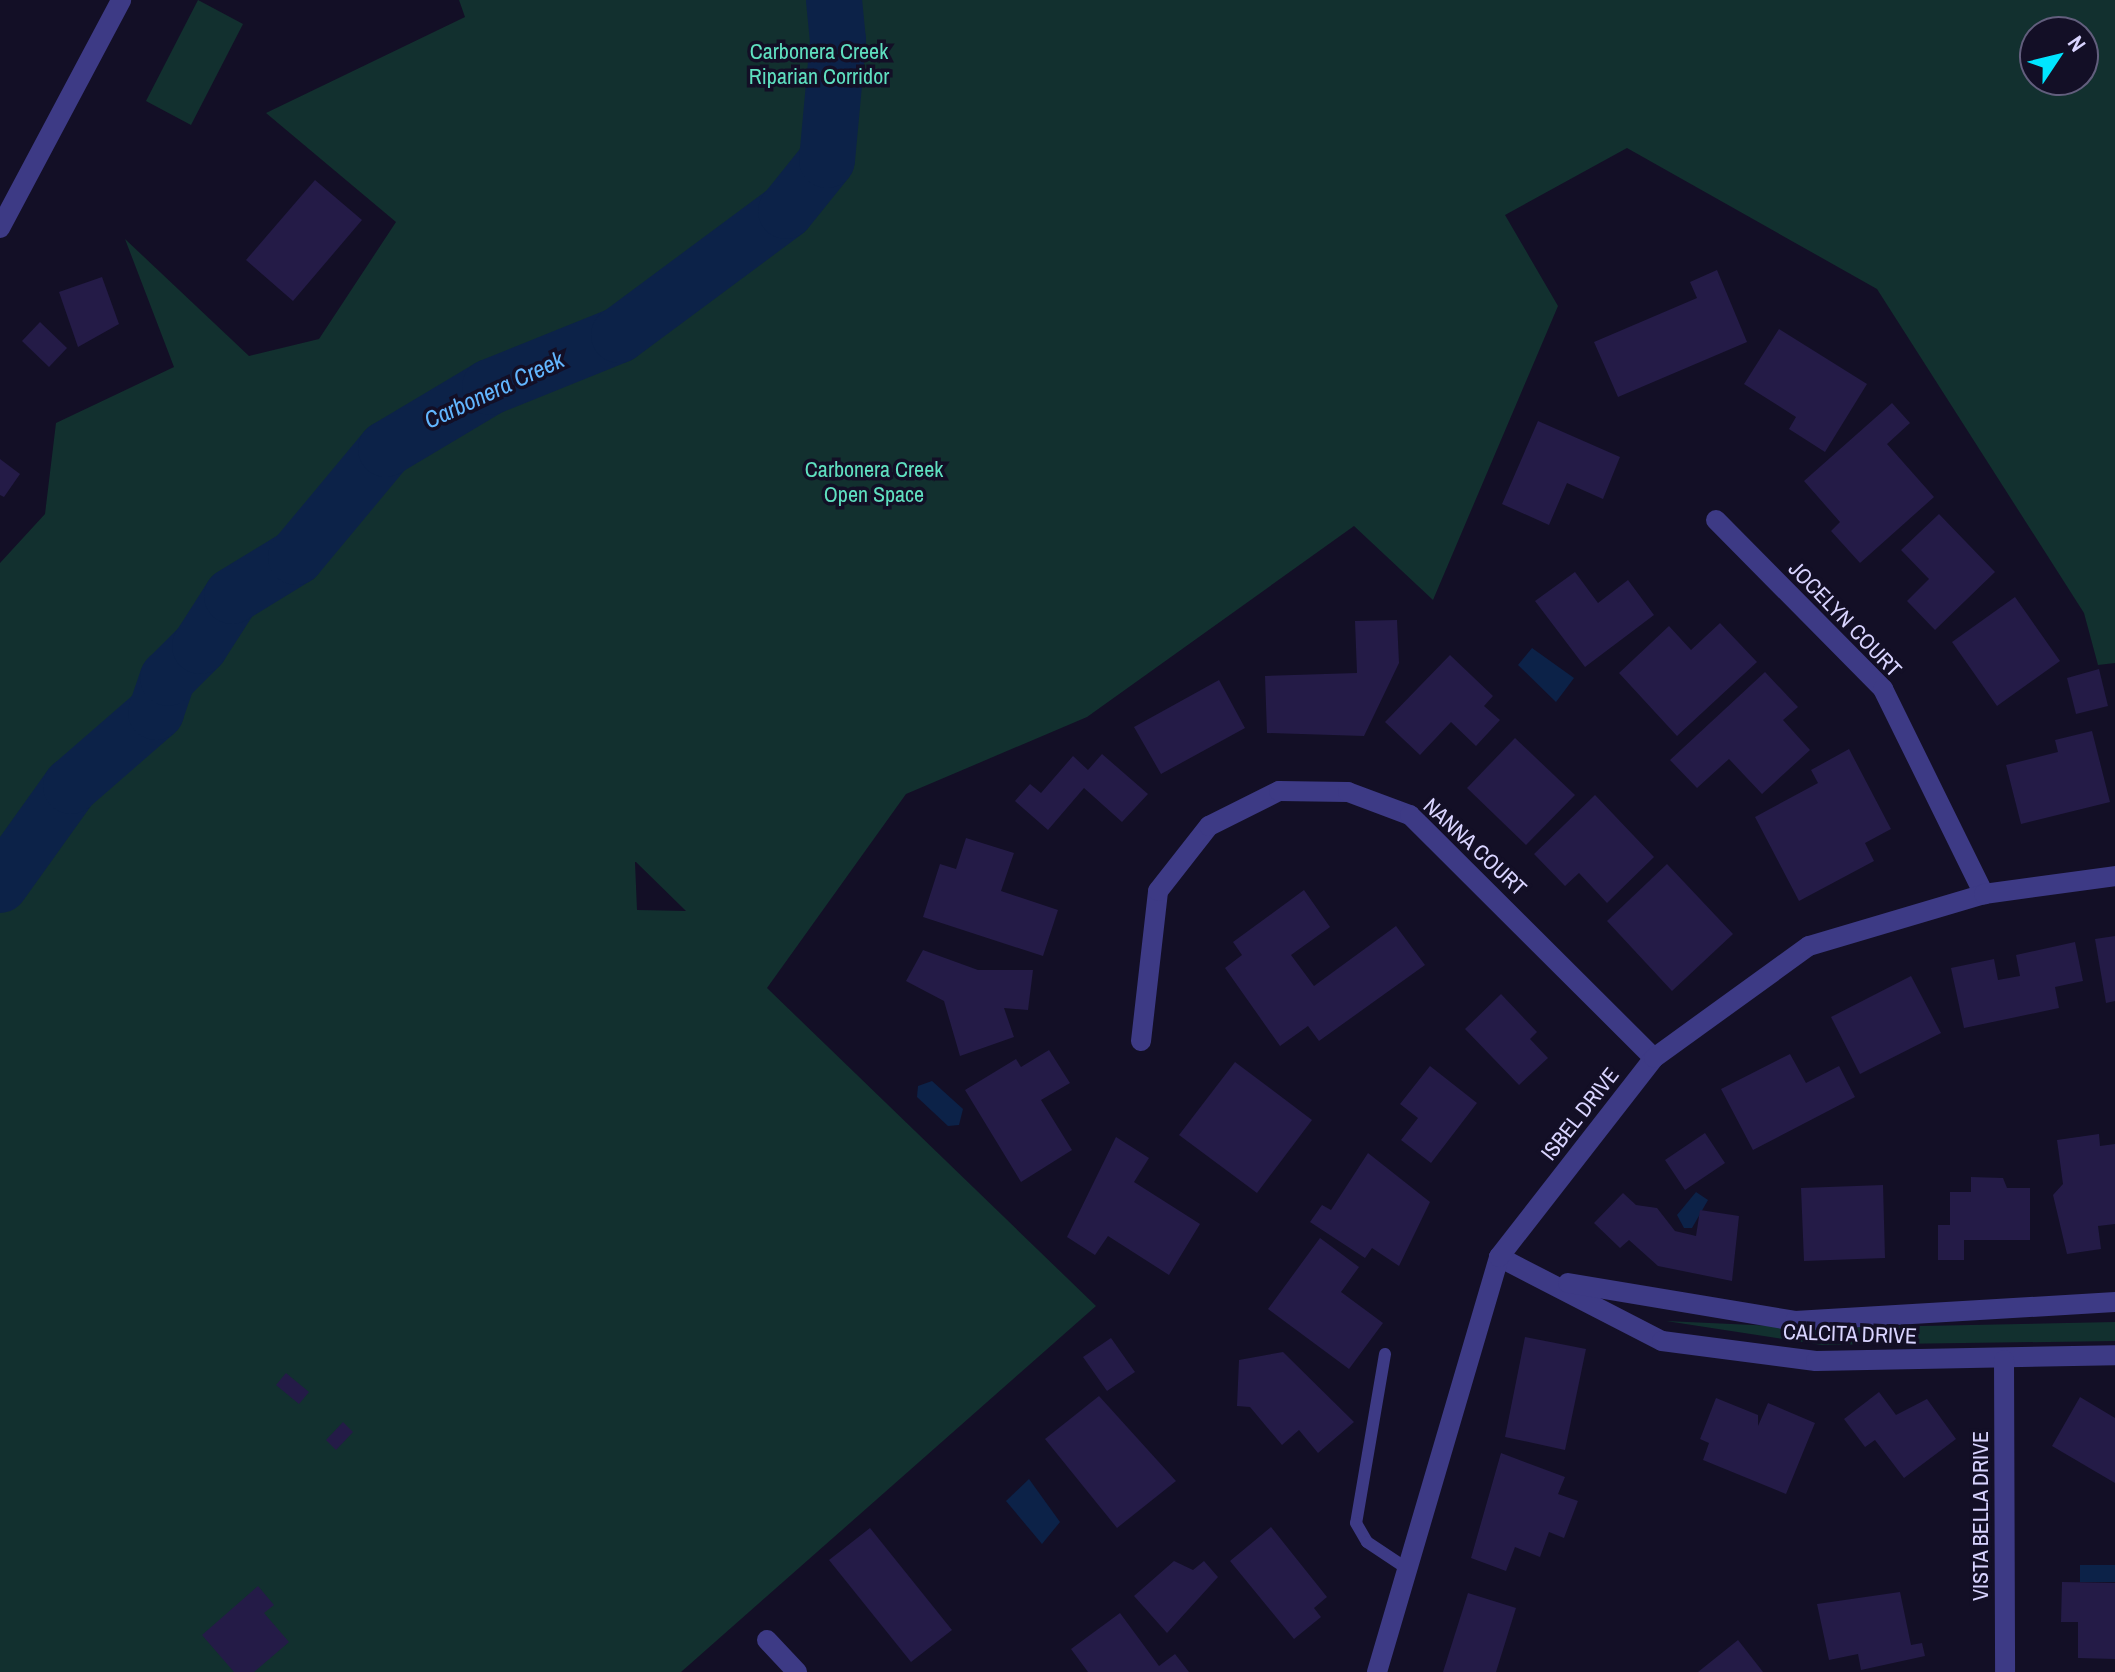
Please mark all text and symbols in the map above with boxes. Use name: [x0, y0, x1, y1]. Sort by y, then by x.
north arrow: [2019, 16, 2099, 96]
text: N: [2061, 29, 2093, 57]
park label: Carbonera Creek Riparian Corridor: [749, 38, 889, 90]
water label: Carbonera Creek: [420, 345, 568, 435]
park label: Carbonera Creek Open Space: [805, 456, 943, 508]
street label: JOCELYN COURT: [1783, 556, 1907, 682]
street label: NANNA COURT: [1418, 792, 1532, 902]
street label: ISBEL DRIVE: [1535, 1062, 1625, 1166]
street label: CALCITA DRIVE: [1782, 1318, 1918, 1350]
street label: VISTA BELLA DRIVE: [1968, 1430, 1994, 1602]

